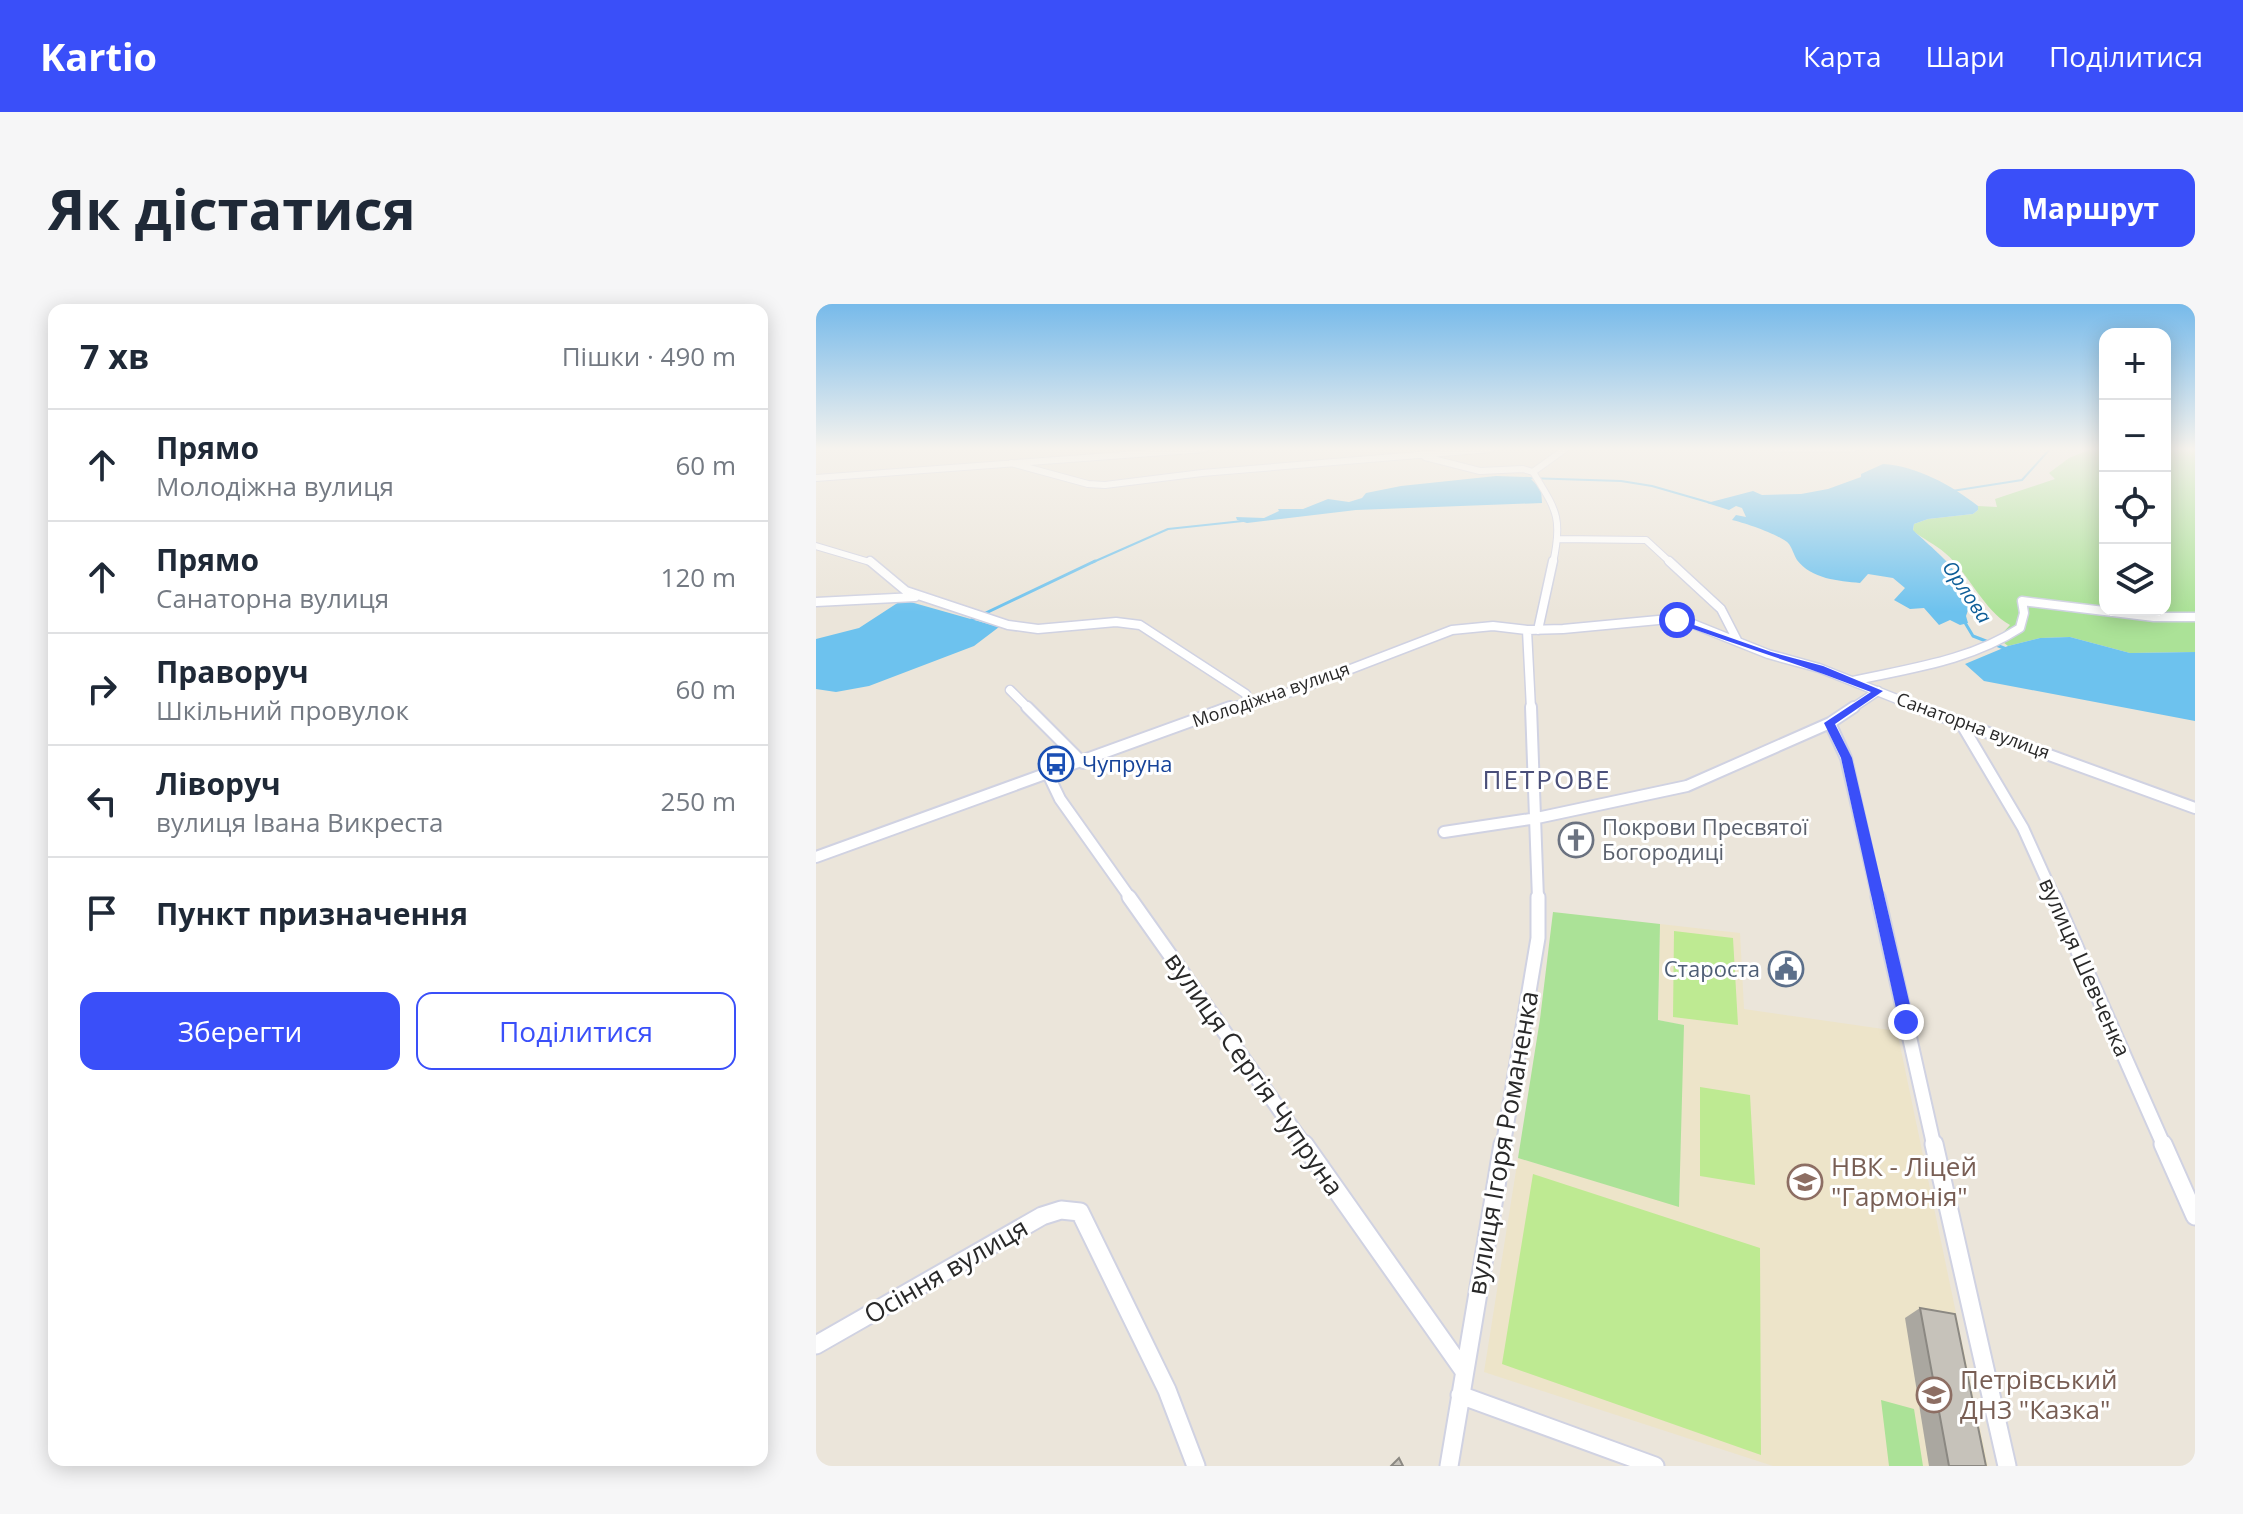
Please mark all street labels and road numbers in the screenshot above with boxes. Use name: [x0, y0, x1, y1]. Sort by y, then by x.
street label: Молодіжна вулиця: [1189, 656, 1352, 732]
street label: Санаторна вулиця: [1893, 686, 2053, 764]
street label: вулиця Шевченка: [2033, 872, 2139, 1061]
street label: вулиця Сергія Чупруна: [1157, 944, 1353, 1202]
street label: вулиця Ігоря Романенка: [1458, 988, 1546, 1298]
street label: Осіння вулиця: [857, 1209, 1034, 1332]

